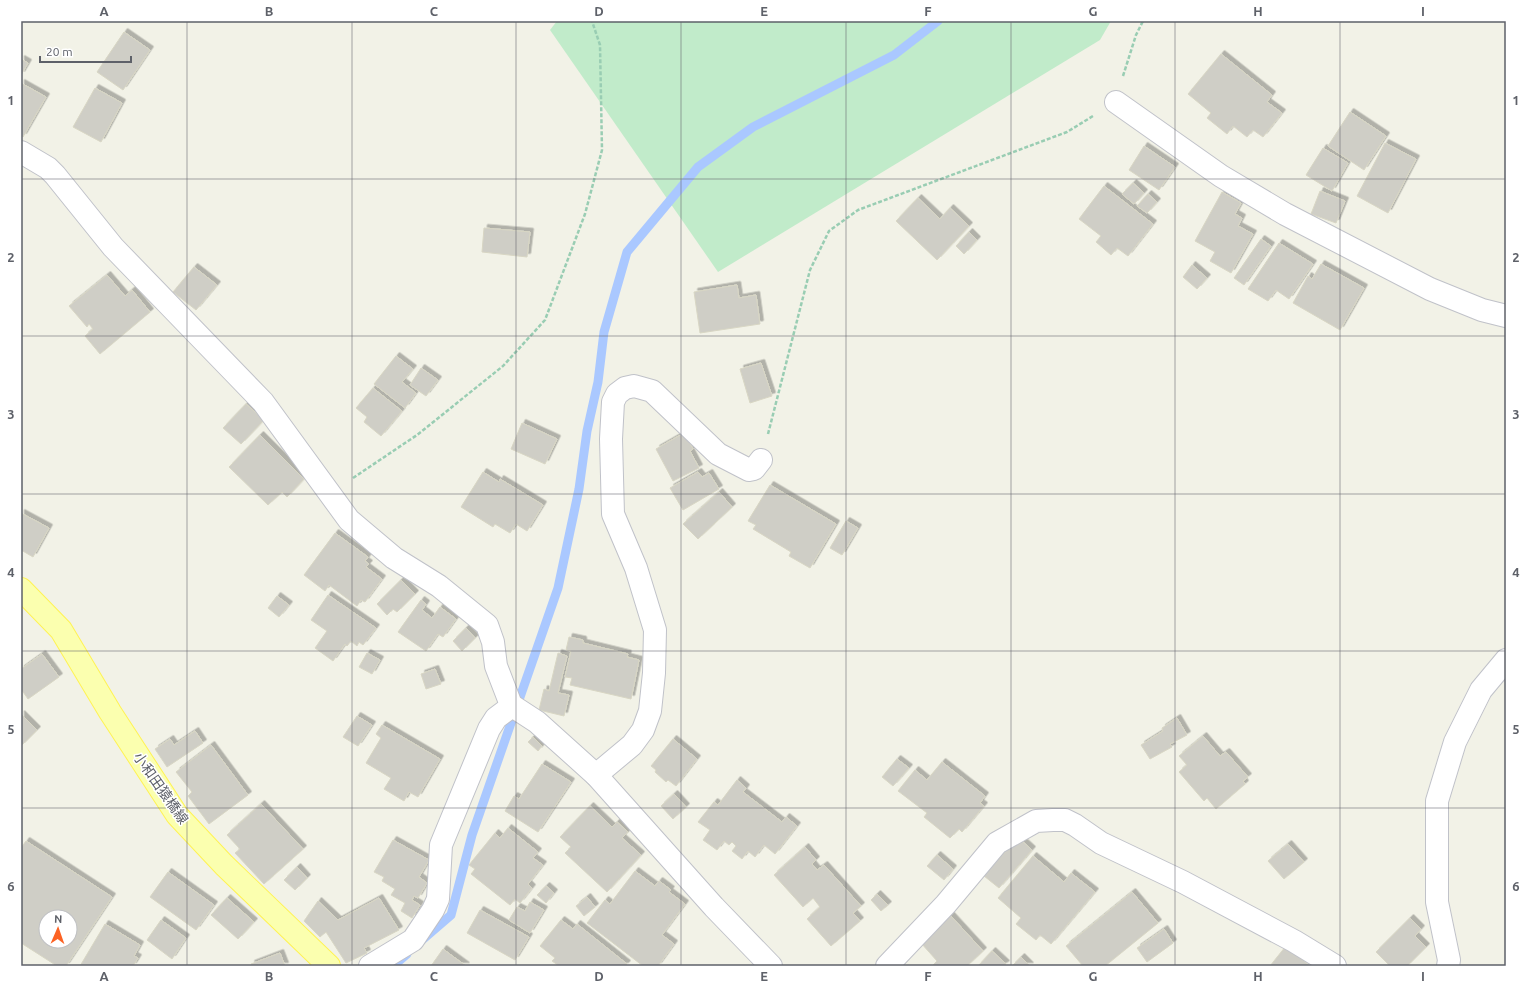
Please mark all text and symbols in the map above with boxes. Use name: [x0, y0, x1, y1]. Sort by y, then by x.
text: A: [99, 4, 109, 18]
text: B: [265, 4, 274, 18]
text: C: [430, 4, 439, 18]
text: D: [594, 4, 604, 18]
text: E: [760, 4, 768, 18]
text: F: [924, 4, 932, 18]
text: G: [1089, 4, 1098, 18]
text: H: [1253, 4, 1263, 18]
text: I: [1421, 4, 1425, 18]
scale bar: [40, 38, 131, 64]
text: 20 m: [46, 45, 73, 58]
text: 1: [7, 93, 15, 107]
text: 1: [1512, 93, 1520, 107]
text: 2: [7, 250, 15, 264]
text: 2: [1512, 250, 1520, 264]
text: 3: [7, 407, 15, 421]
text: 3: [1512, 407, 1520, 421]
text: 4: [7, 565, 15, 579]
text: 4: [1512, 565, 1520, 579]
text: 5: [7, 722, 15, 736]
text: 5: [1512, 722, 1520, 736]
street label: 小和田猿橋線: [130, 749, 192, 827]
text: 6: [7, 879, 15, 893]
text: 6: [1512, 879, 1520, 893]
north arrow: [38, 909, 78, 949]
text: N: [54, 913, 63, 925]
text: A: [99, 969, 109, 983]
text: B: [265, 969, 274, 983]
text: C: [430, 969, 439, 983]
text: D: [594, 969, 604, 983]
text: E: [760, 969, 768, 983]
text: F: [924, 969, 932, 983]
text: G: [1089, 969, 1098, 983]
text: H: [1253, 969, 1263, 983]
text: I: [1421, 969, 1425, 983]

